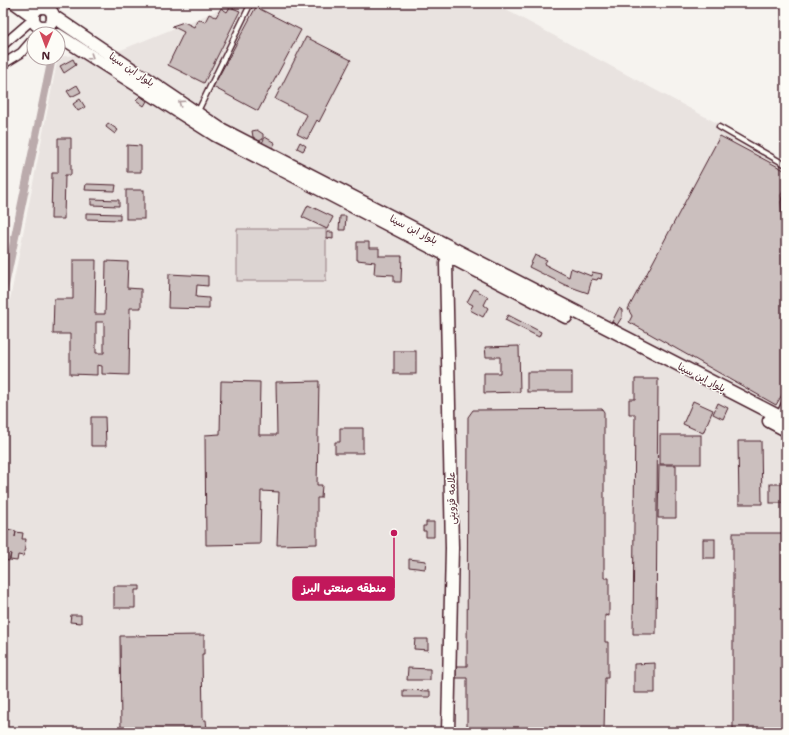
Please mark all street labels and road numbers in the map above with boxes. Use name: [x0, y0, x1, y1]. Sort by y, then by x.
street label: بلوار ابن سینا: [106, 49, 157, 89]
street label: بلوار ابن سینا: [388, 212, 440, 247]
street label: بلوار ابن سینا: [676, 360, 728, 395]
street label: علامه قزوینی: [445, 471, 459, 525]

